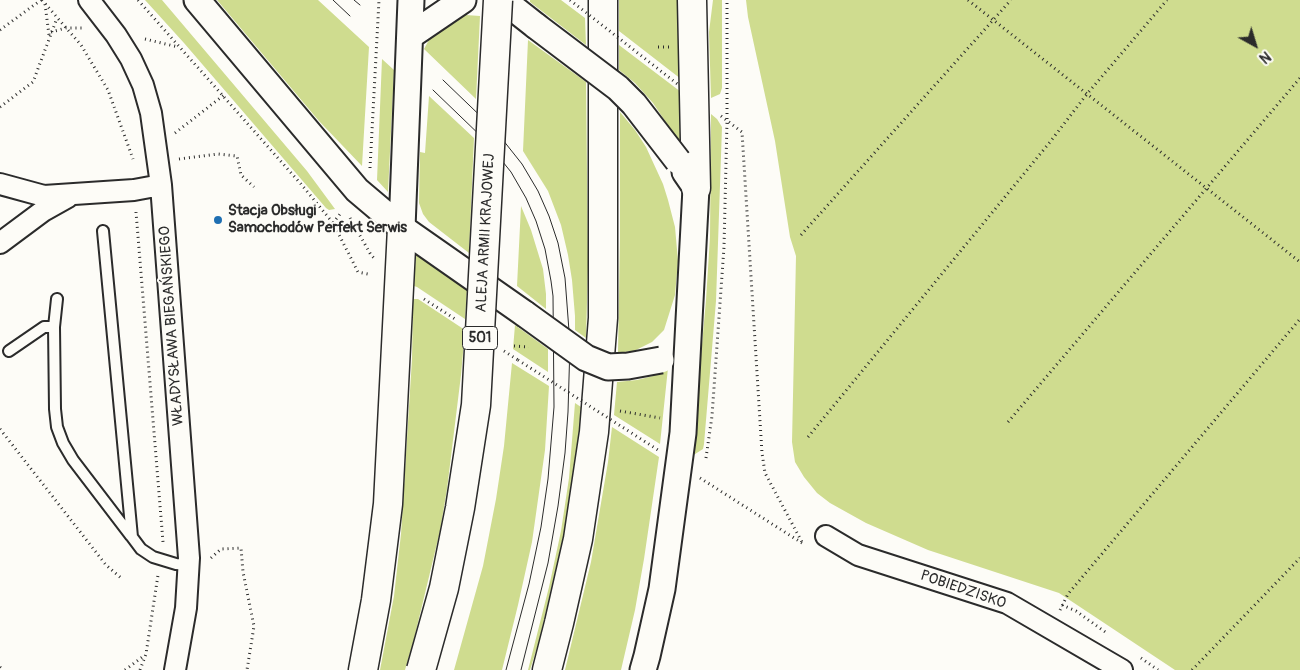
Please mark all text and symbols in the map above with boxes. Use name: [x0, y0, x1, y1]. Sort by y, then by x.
north arrow: [1230, 20, 1280, 70]
text: N: [1256, 47, 1274, 67]
street label: ALEJA ARMII KRAJOWEJ: [473, 153, 499, 313]
place label: Stacja Obsługi Samochodów Perfekt Serwis: [228, 202, 407, 237]
marker: Stacja Obsługi Samochodów Perfekt Serwis: [212, 214, 224, 226]
street label: WŁADYSŁAWA BIEGAŃSKIEGO: [156, 225, 188, 427]
road number: 501: [462, 326, 498, 349]
street label: POBIEDZISKO: [918, 567, 1008, 613]

